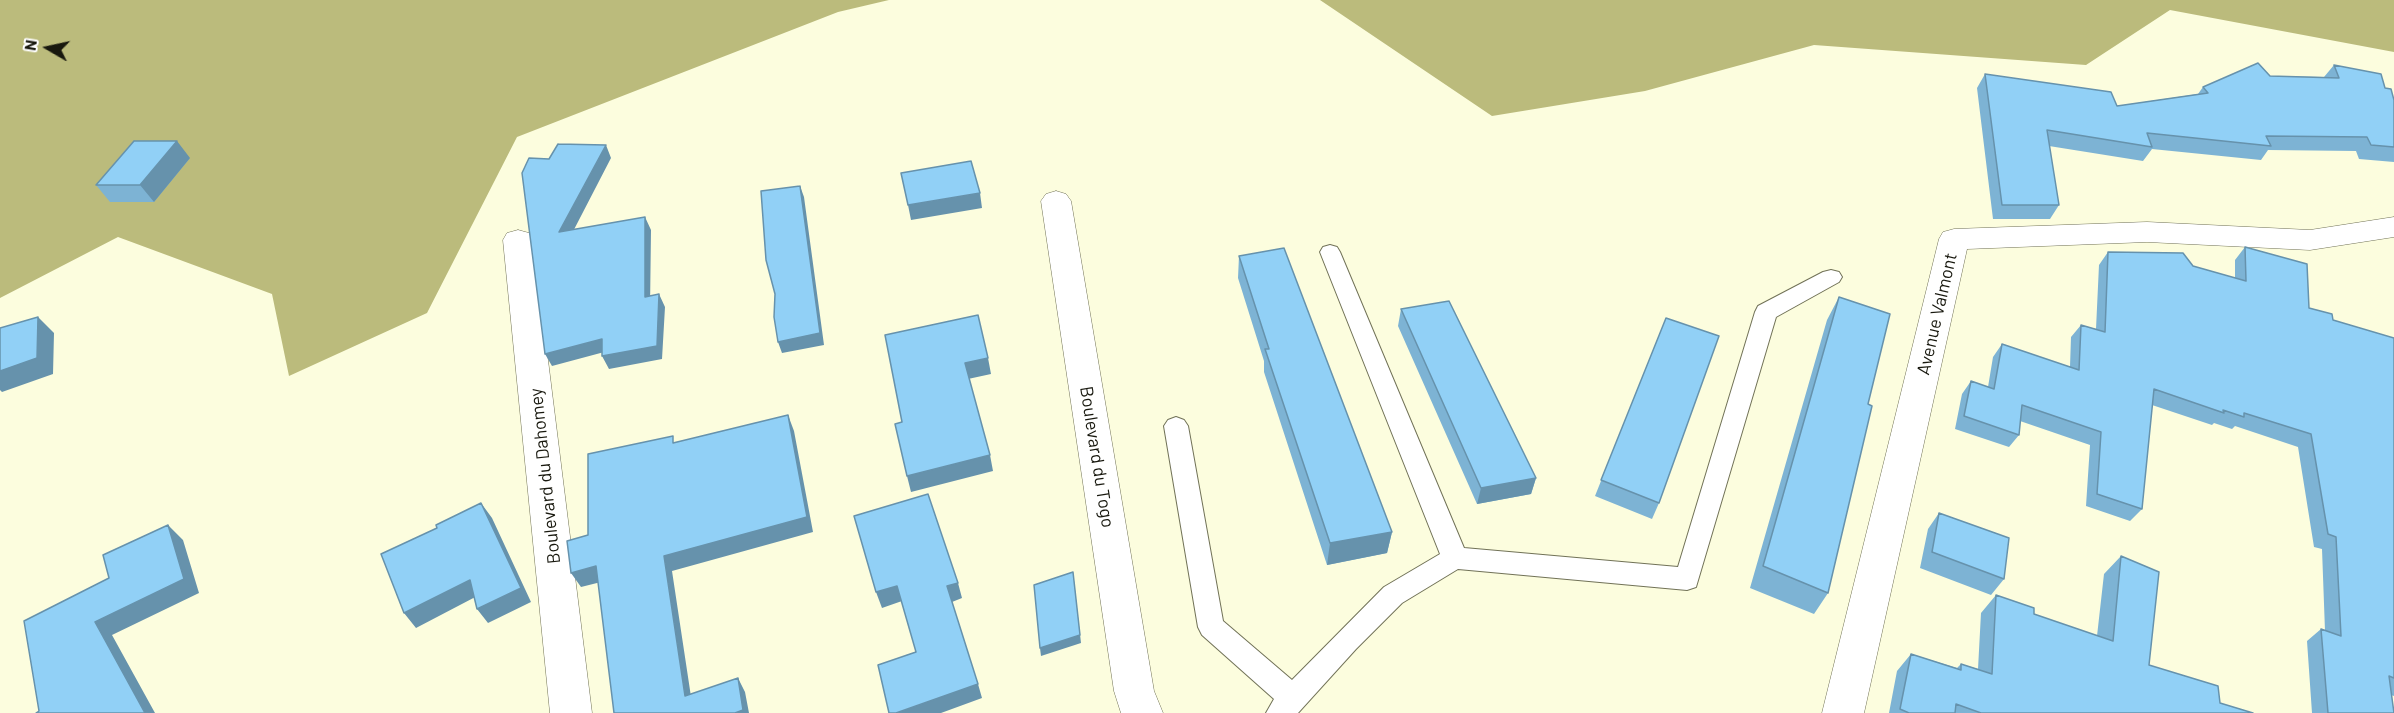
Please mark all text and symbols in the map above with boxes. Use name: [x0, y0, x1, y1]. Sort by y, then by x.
north arrow: [18, 18, 78, 78]
text: N: [20, 38, 40, 52]
street label: Avenue Valmont: [1912, 251, 1962, 377]
street label: Boulevard du Togo: [1075, 385, 1119, 529]
street label: Boulevard du Dahomey: [525, 387, 565, 565]

